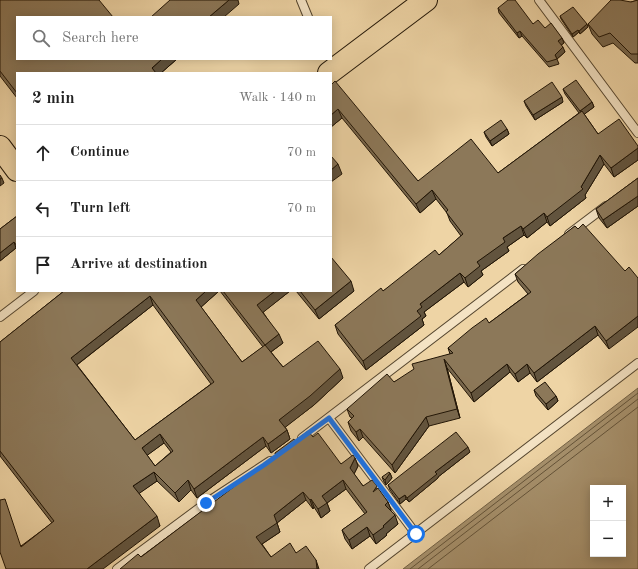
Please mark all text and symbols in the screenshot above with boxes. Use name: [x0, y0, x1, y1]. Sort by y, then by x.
search box: [16, 16, 332, 60]
icon: search: [30, 27, 52, 49]
text: Search here: [62, 31, 139, 46]
text: 2 min: [32, 90, 75, 107]
text: Walk · 140 m: [239, 91, 316, 104]
icon: ahead: [32, 142, 54, 164]
text: Continue: [70, 145, 129, 160]
text: 70 m: [287, 146, 316, 159]
icon: left: [32, 198, 54, 220]
text: Turn left: [70, 201, 130, 216]
text: 70 m: [287, 202, 316, 215]
icon: arrive: [32, 254, 54, 276]
text: Arrive at destination: [70, 257, 208, 272]
map controls: [590, 485, 626, 557]
button: +: [590, 485, 626, 521]
route end: [197, 494, 215, 512]
button: −: [590, 521, 626, 557]
route start: [407, 525, 425, 543]

